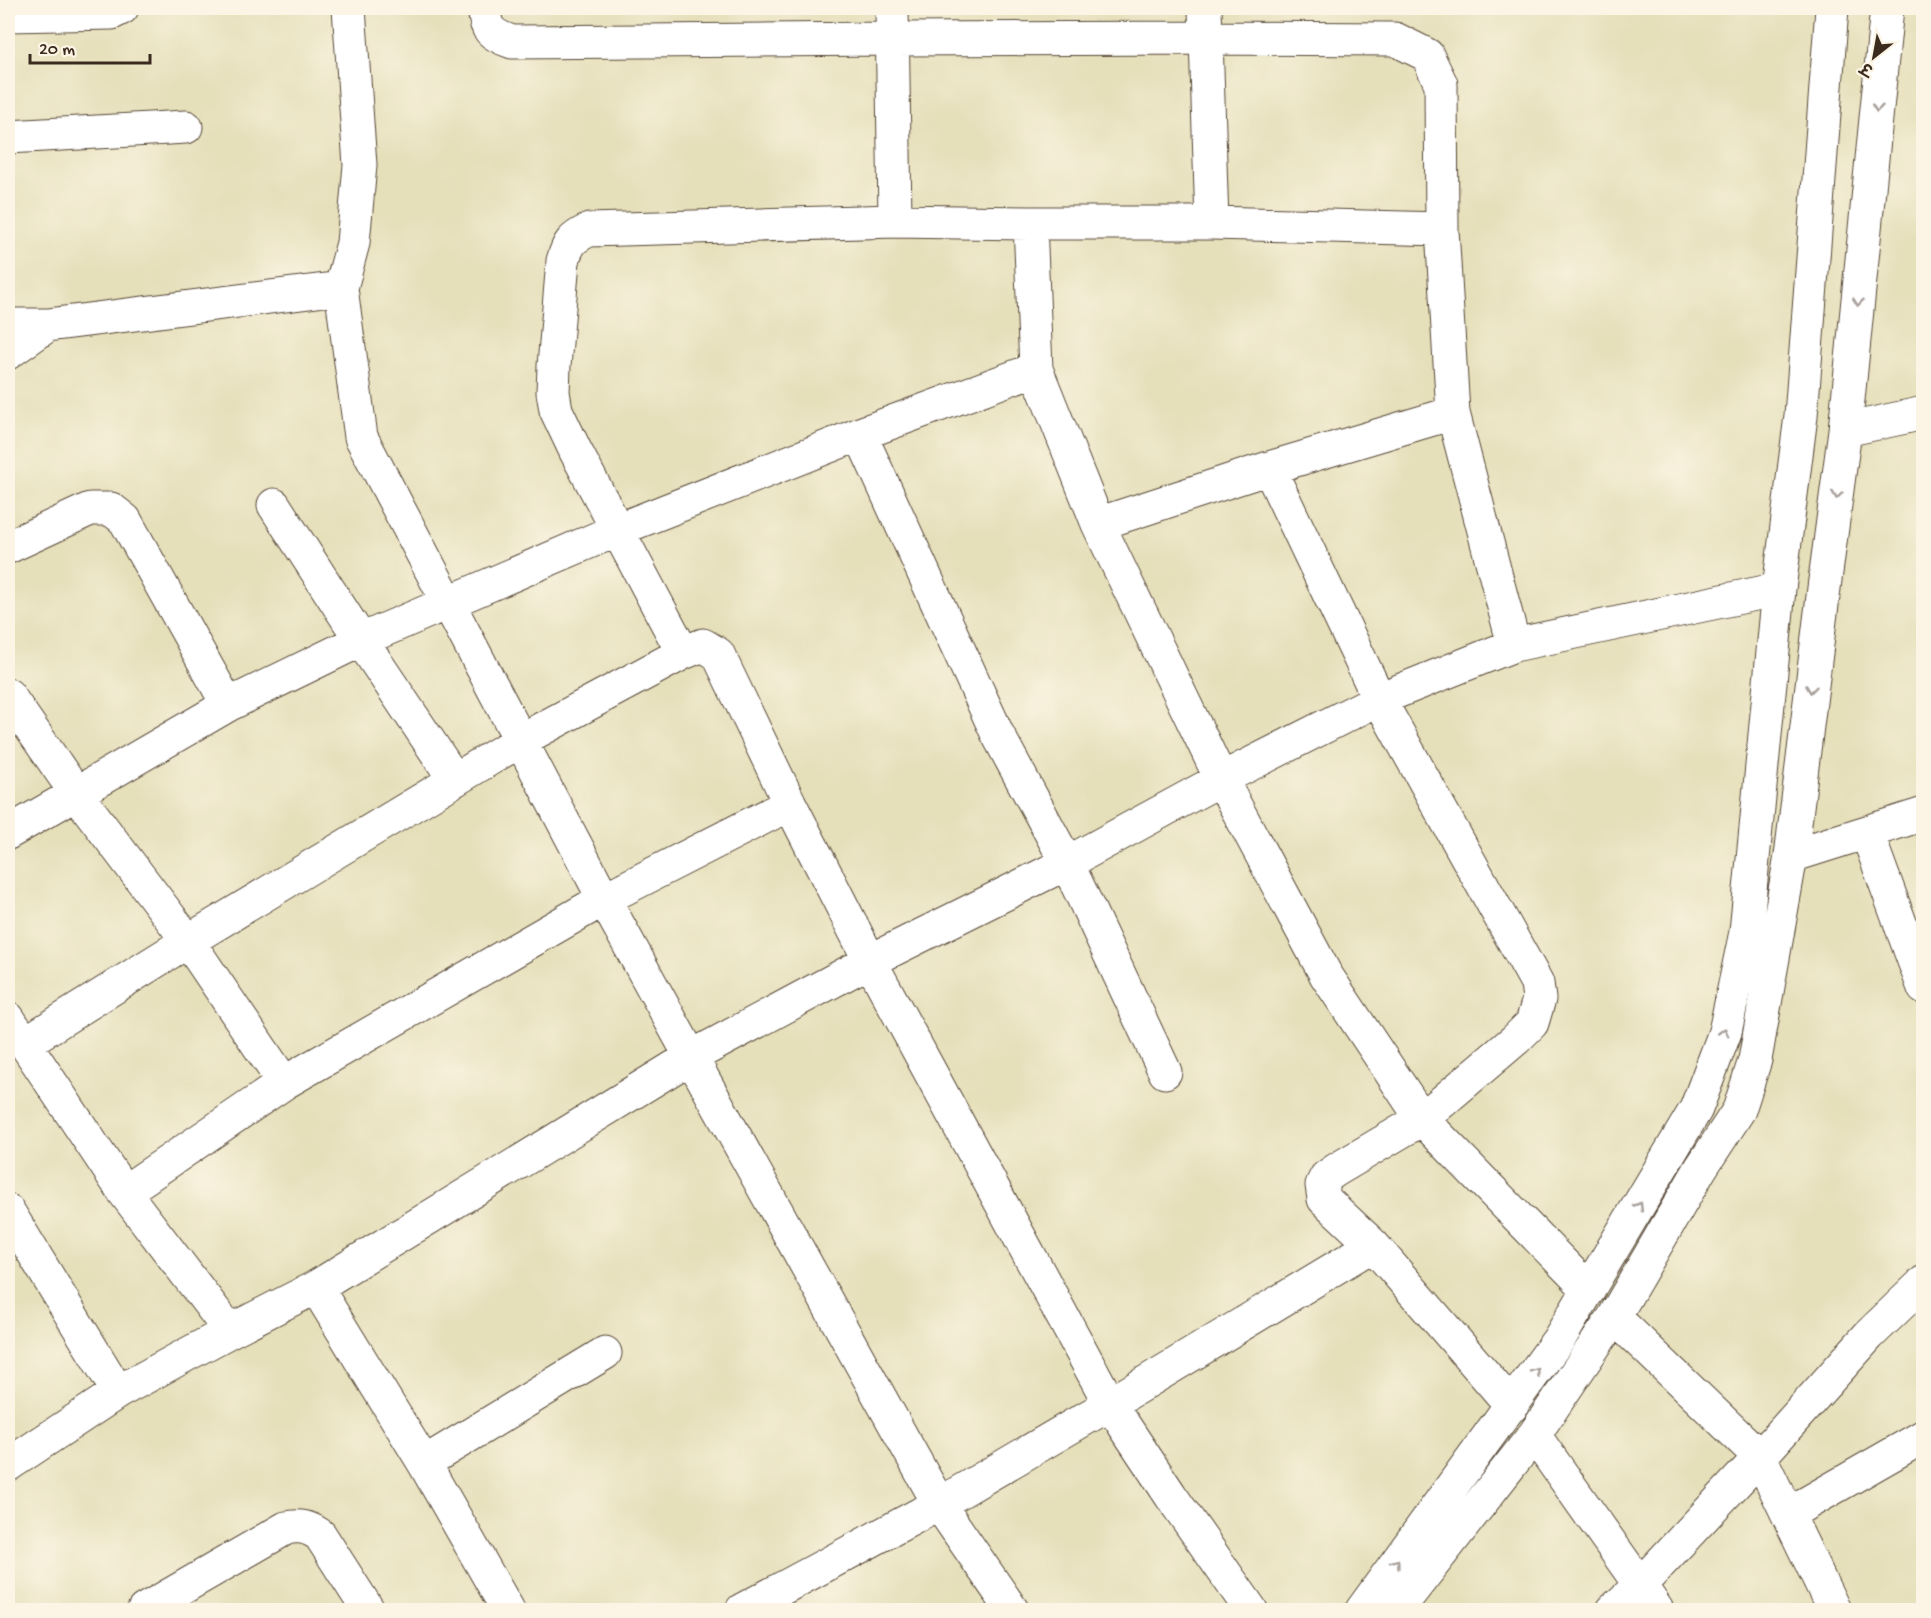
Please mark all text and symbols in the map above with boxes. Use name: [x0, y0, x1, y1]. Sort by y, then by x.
scale bar: [30, 27, 150, 65]
north arrow: [1844, 27, 1904, 87]
text: 20 m: [39, 40, 75, 61]
text: उ: [1857, 55, 1879, 79]
one-way arrow: [1871, 103, 1884, 112]
one-way arrow: [1852, 297, 1865, 306]
one-way arrow: [1831, 491, 1843, 500]
one-way arrow: [1806, 684, 1818, 693]
one-way arrow: [1717, 1027, 1729, 1038]
one-way arrow: [1631, 1202, 1643, 1212]
one-way arrow: [1529, 1367, 1540, 1378]
one-way arrow: [1389, 1559, 1400, 1570]

